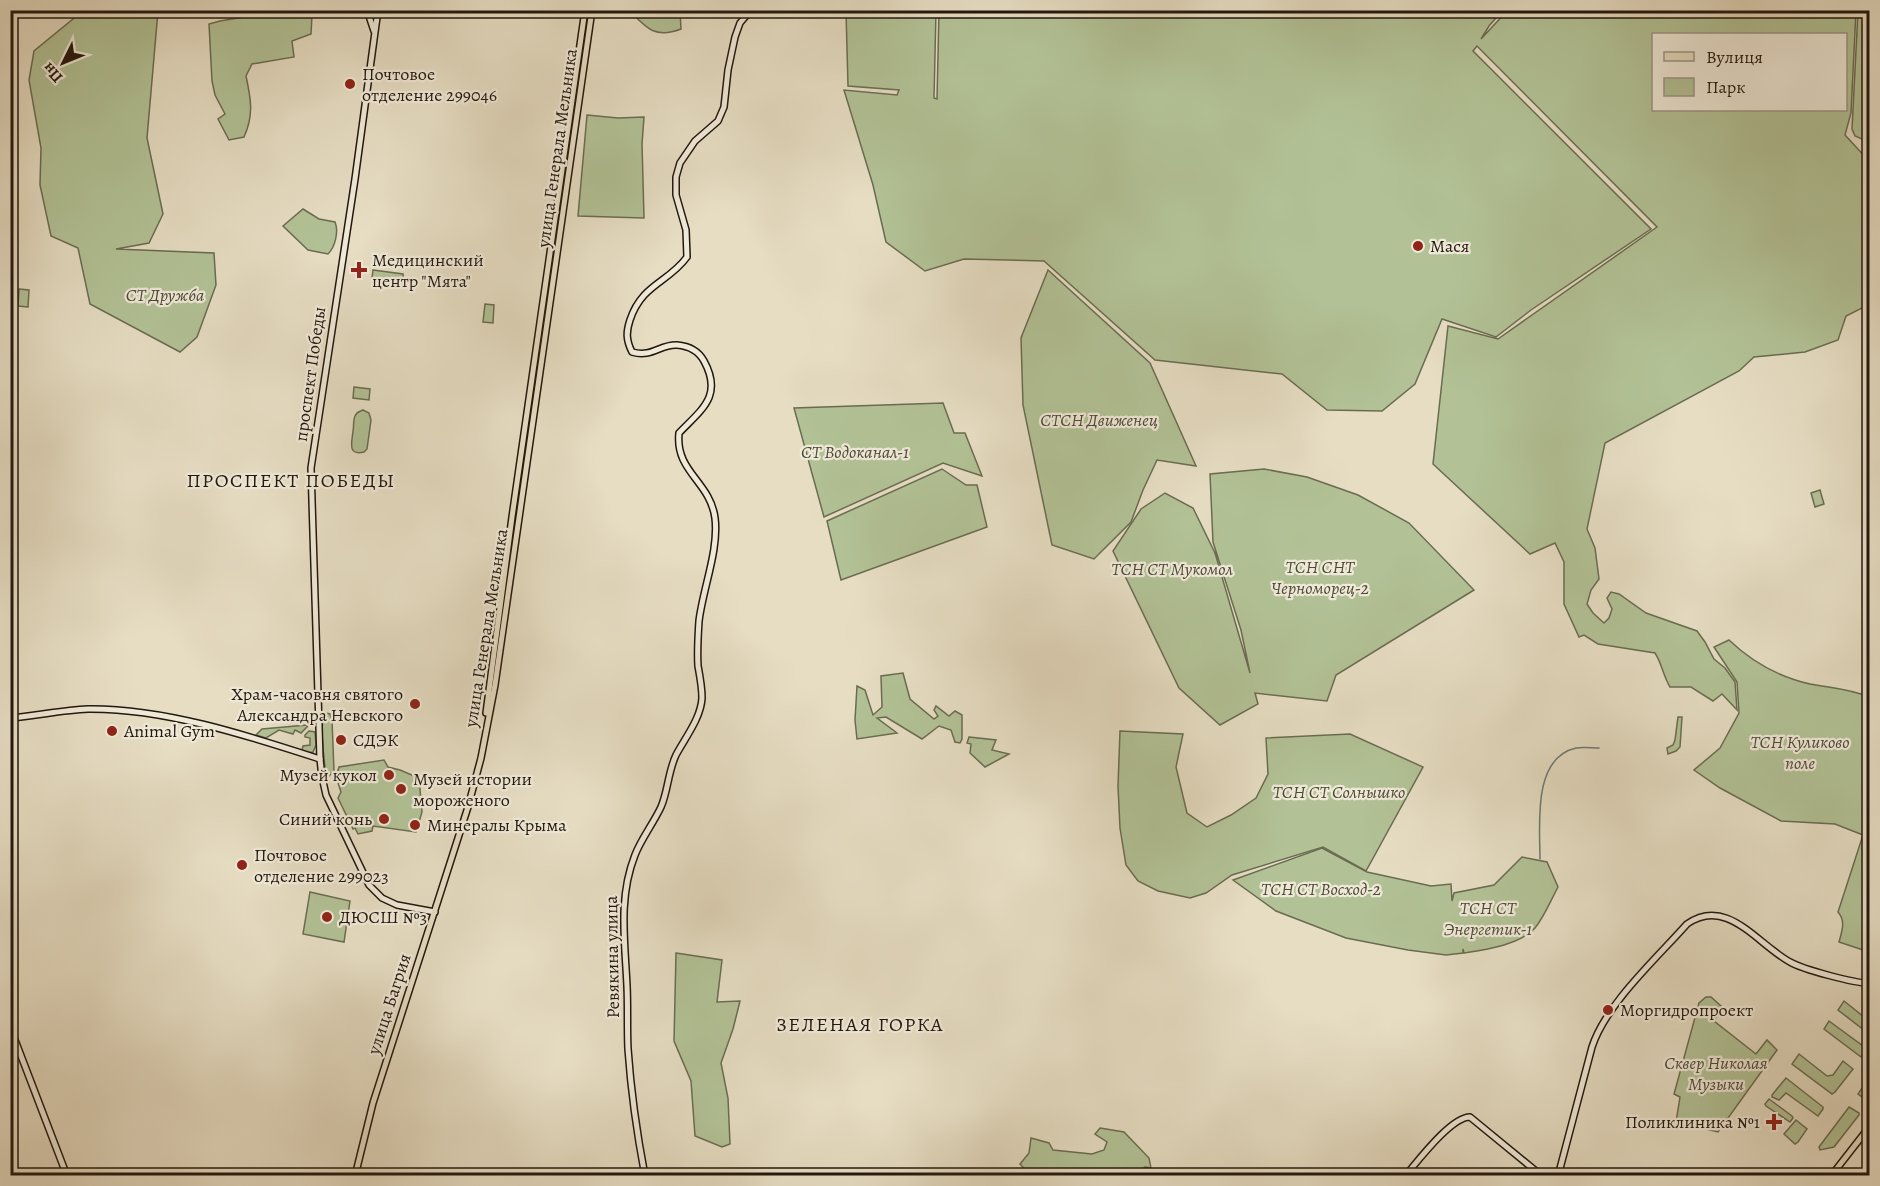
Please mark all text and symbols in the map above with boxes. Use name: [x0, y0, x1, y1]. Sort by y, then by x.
north arrow: [33, 33, 93, 93]
legend: [1652, 33, 1847, 111]
text: Вулиця: [1706, 45, 1763, 69]
street label: улица Генерала Мельника: [531, 46, 583, 250]
text: Пн: [38, 57, 68, 88]
place label: Почтовое отделение 299046: [362, 62, 497, 107]
text: Парк: [1706, 75, 1746, 99]
marker: Почтовое отделение 299046: [343, 77, 357, 91]
place label: Мася: [1430, 234, 1470, 258]
marker: Мася: [1411, 239, 1425, 253]
place label: Медицинский центр "Мята": [372, 248, 484, 293]
marker: Медицинский центр "Мята": [350, 261, 368, 279]
park label: СТ Дружба: [126, 283, 204, 307]
street label: проспект Победы: [289, 305, 331, 443]
park label: СТСН Движенец: [1040, 408, 1158, 432]
park label: СТ Водоканал-1: [801, 440, 909, 464]
district label: ПРОСПЕКТ ПОБЕДЫ: [186, 467, 396, 494]
street label: улица Генерала Мельника: [458, 526, 514, 730]
park label: ТСН СНТ Черноморец-2: [1271, 555, 1369, 600]
park label: ТСН СТ Мукомол: [1111, 557, 1233, 581]
place label: Храм-часовня святого Александра Невского: [231, 682, 403, 727]
marker: Храм-часовня святого Александра Невского: [408, 697, 422, 711]
place label: Animal Gym: [123, 719, 215, 743]
marker: Animal Gym: [105, 724, 119, 738]
place label: СДЭК: [353, 728, 399, 752]
park label: ТСН Куликово поле: [1750, 730, 1850, 775]
marker: СДЭК: [334, 733, 348, 747]
place label: Музей кукол: [279, 763, 377, 787]
place label: Музей истории мороженого: [413, 767, 532, 812]
marker: Музей кукол: [382, 768, 396, 782]
park label: ТСН СТ Солнышко: [1273, 780, 1405, 804]
marker: Музей истории мороженого: [394, 782, 408, 796]
place label: Синий конь: [279, 807, 372, 831]
marker: Синий конь: [377, 812, 391, 826]
place label: Минералы Крыма: [427, 813, 567, 837]
marker: Минералы Крыма: [408, 818, 422, 832]
place label: Почтовое отделение 299023: [254, 843, 389, 888]
marker: Почтовое отделение 299023: [235, 858, 249, 872]
park label: ТСН СТ Восход-2: [1261, 877, 1381, 901]
street label: Ревякина улица: [599, 895, 625, 1019]
park label: ТСН СТ Энергетик-1: [1444, 896, 1532, 941]
place label: ДЮСШ №3: [339, 905, 427, 929]
marker: ДЮСШ №3: [320, 910, 334, 924]
street label: улица Багрия: [361, 950, 417, 1058]
place label: Моргидропроект: [1620, 998, 1753, 1022]
marker: Моргидропроект: [1601, 1003, 1615, 1017]
district label: ЗЕЛЕНАЯ ГОРКА: [776, 1011, 944, 1038]
park label: Сквер Николая Музыки: [1664, 1051, 1768, 1096]
place label: Поликлиника №1: [1625, 1110, 1760, 1134]
marker: Поликлиника №1: [1765, 1113, 1783, 1131]

